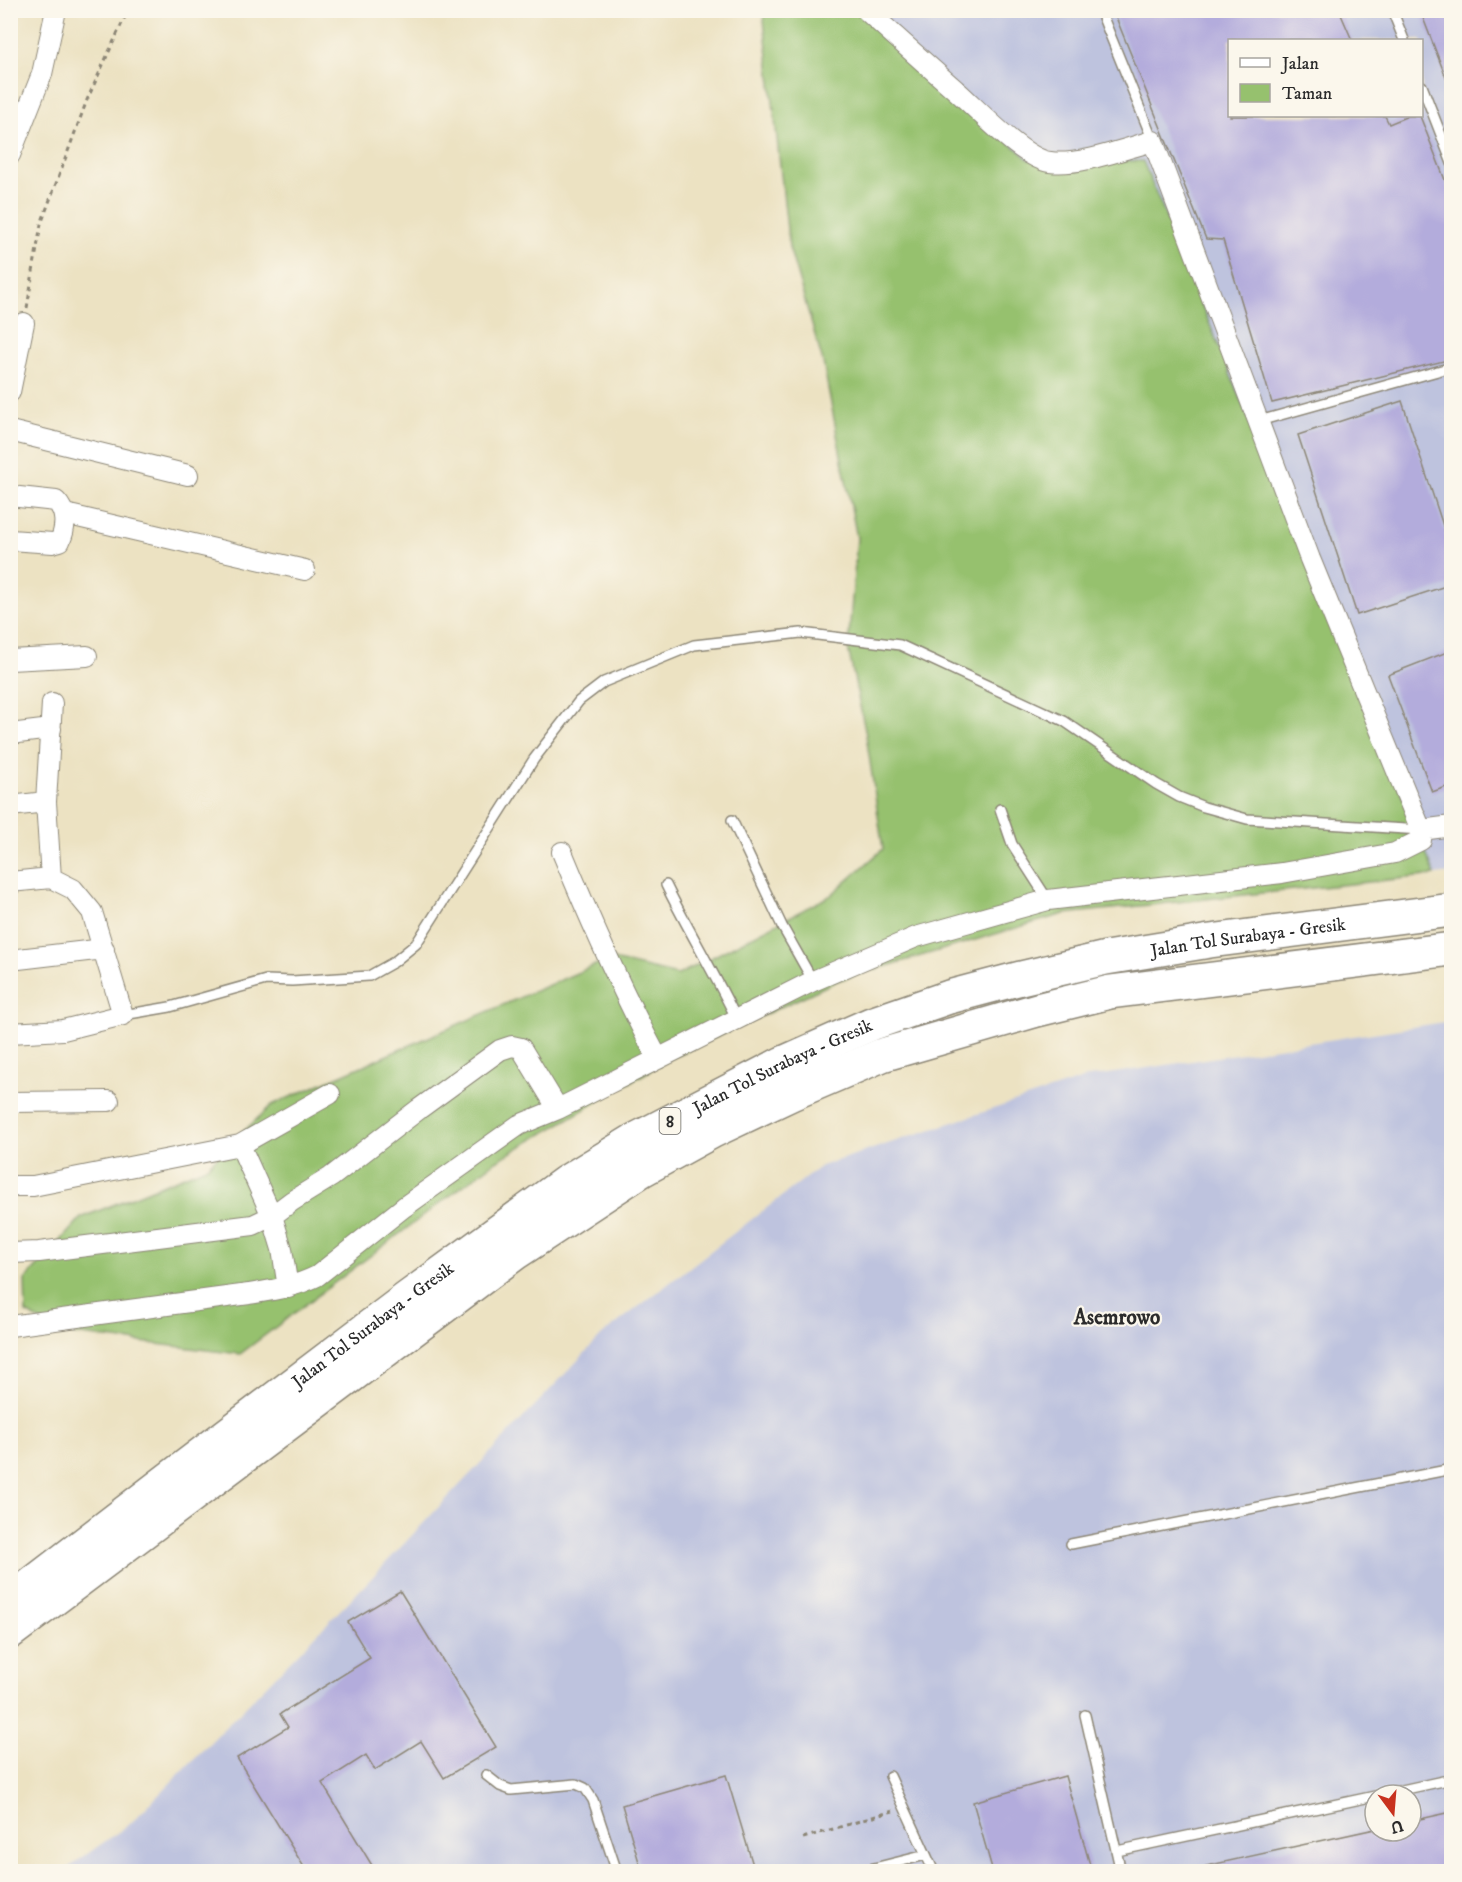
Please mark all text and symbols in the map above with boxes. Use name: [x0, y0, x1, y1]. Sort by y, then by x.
legend: [1228, 39, 1423, 117]
text: Jalan: [1280, 53, 1320, 75]
text: Taman: [1282, 83, 1333, 105]
street label: Jalan Tol Surabaya - Gresik: [1147, 914, 1347, 963]
street label: Jalan Tol Surabaya - Gresik: [688, 1015, 876, 1121]
road number: 8: [660, 1108, 680, 1134]
street label: Jalan Tol Surabaya - Gresik: [287, 1258, 459, 1395]
district label: Asemrowo: [1073, 1305, 1160, 1331]
north arrow: [1363, 1783, 1423, 1843]
text: U: [1388, 1815, 1406, 1838]

